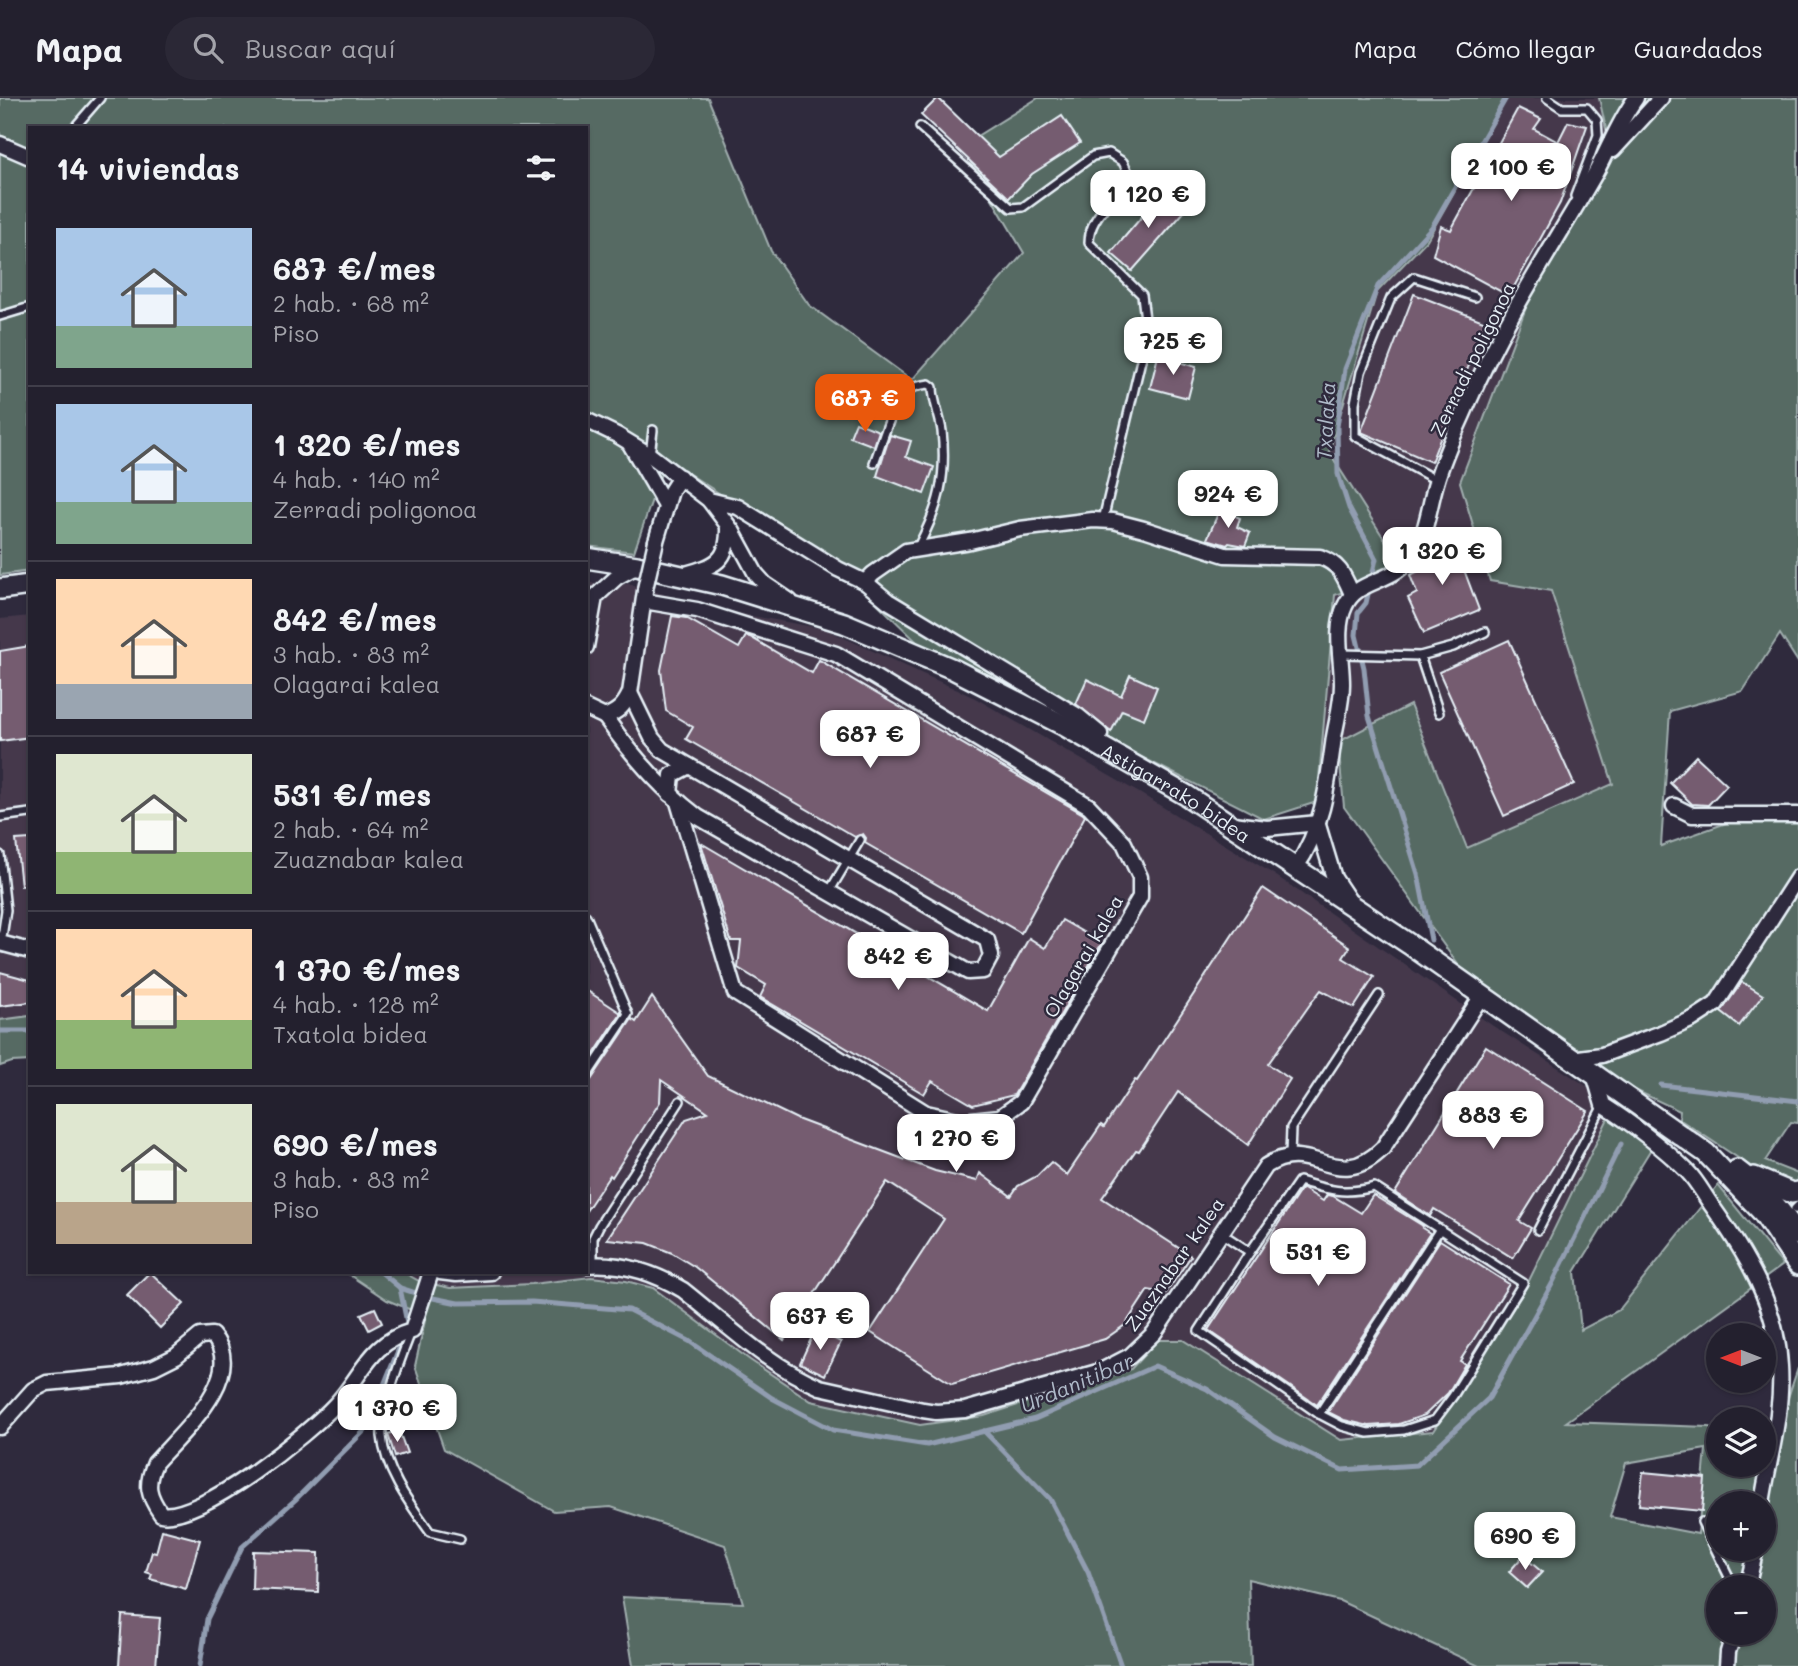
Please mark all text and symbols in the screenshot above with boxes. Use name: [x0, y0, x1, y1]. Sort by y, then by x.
search box: [165, 17, 655, 80]
text: Mapa: [35, 27, 123, 70]
icon: search: [189, 29, 227, 67]
text: Buscar aquí: [245, 31, 396, 65]
text: Mapa: [1354, 33, 1418, 64]
text: Cómo llegar: [1456, 33, 1596, 64]
text: Guardados: [1634, 33, 1763, 64]
pin: 2 100 €: [1446, 144, 1576, 203]
text: 14 viviendas: [56, 148, 240, 188]
icon: filters: [522, 149, 560, 187]
text: 2 100 €: [1467, 151, 1555, 181]
pin: 1 120 €: [1083, 170, 1213, 230]
text: 1 120 €: [1106, 178, 1190, 208]
text: 687 €/mes: [273, 248, 436, 288]
icon: home: [112, 256, 196, 340]
street label: Zerradi poligonoa: [1424, 278, 1520, 440]
text: 2 hab. · 68 m²: [273, 288, 429, 318]
pin: 725 €: [1124, 317, 1222, 377]
text: Piso: [273, 318, 319, 348]
text: 725 €: [1140, 325, 1206, 355]
pin: 687 €: [816, 374, 914, 434]
water label: Txalaka: [1309, 381, 1341, 461]
text: 687 €: [831, 382, 899, 412]
text: 1 320 €/mes: [273, 424, 461, 464]
icon: home: [112, 432, 196, 516]
text: 4 hab. · 140 m²: [273, 464, 440, 494]
pin: 924 €: [1179, 470, 1277, 530]
text: 924 €: [1194, 478, 1262, 508]
text: Zerradi poligonoa: [273, 494, 477, 524]
pin: 1 320 €: [1377, 528, 1507, 587]
text: 1 320 €: [1399, 535, 1485, 565]
text: 842 €/mes: [273, 599, 437, 639]
icon: home: [112, 607, 196, 691]
text: 3 hab. · 83 m²: [273, 639, 429, 669]
text: Olagarai kalea: [273, 669, 440, 699]
pin: 687 €: [821, 710, 919, 770]
text: 687 €: [836, 718, 904, 748]
street label: Astigarrako bidea: [1097, 737, 1256, 848]
text: 531 €/mes: [273, 774, 431, 814]
icon: home: [112, 782, 196, 866]
text: 2 hab. · 64 m²: [273, 814, 428, 844]
text: Zuaznabar kalea: [273, 844, 464, 874]
street label: Olagarai kalea: [1038, 890, 1128, 1022]
pin: 842 €: [849, 932, 947, 992]
text: 842 €: [864, 940, 932, 970]
text: 1 370 €/mes: [273, 949, 461, 989]
icon: home: [112, 957, 196, 1041]
text: 4 hab. · 128 m²: [273, 989, 439, 1019]
text: Txatola bidea: [273, 1019, 428, 1049]
pin: 883 €: [1444, 1091, 1542, 1151]
text: 883 €: [1458, 1099, 1528, 1129]
pin: 1 270 €: [891, 1114, 1021, 1174]
text: 1 270 €: [913, 1122, 999, 1152]
text: 690 €/mes: [273, 1124, 438, 1164]
icon: home: [112, 1132, 196, 1216]
text: 3 hab. · 83 m²: [273, 1164, 429, 1194]
street label: Zuaznabar kalea: [1119, 1192, 1229, 1336]
text: Piso: [273, 1194, 319, 1224]
pin: 531 €: [1269, 1228, 1367, 1288]
text: 531 €: [1286, 1236, 1350, 1266]
pin: 637 €: [771, 1292, 869, 1352]
text: 637 €: [786, 1300, 854, 1330]
north arrow: [1706, 1323, 1776, 1393]
map controls: [1706, 1323, 1776, 1645]
water label: Urdanitibar: [1016, 1346, 1138, 1418]
pin: 1 370 €: [332, 1384, 462, 1444]
text: 1 370 €: [354, 1392, 440, 1422]
button: layers: [1706, 1407, 1776, 1477]
button: +: [1706, 1491, 1776, 1561]
pin: 690 €: [1476, 1512, 1574, 1572]
text: 690 €: [1490, 1520, 1560, 1550]
button: −: [1706, 1575, 1776, 1645]

